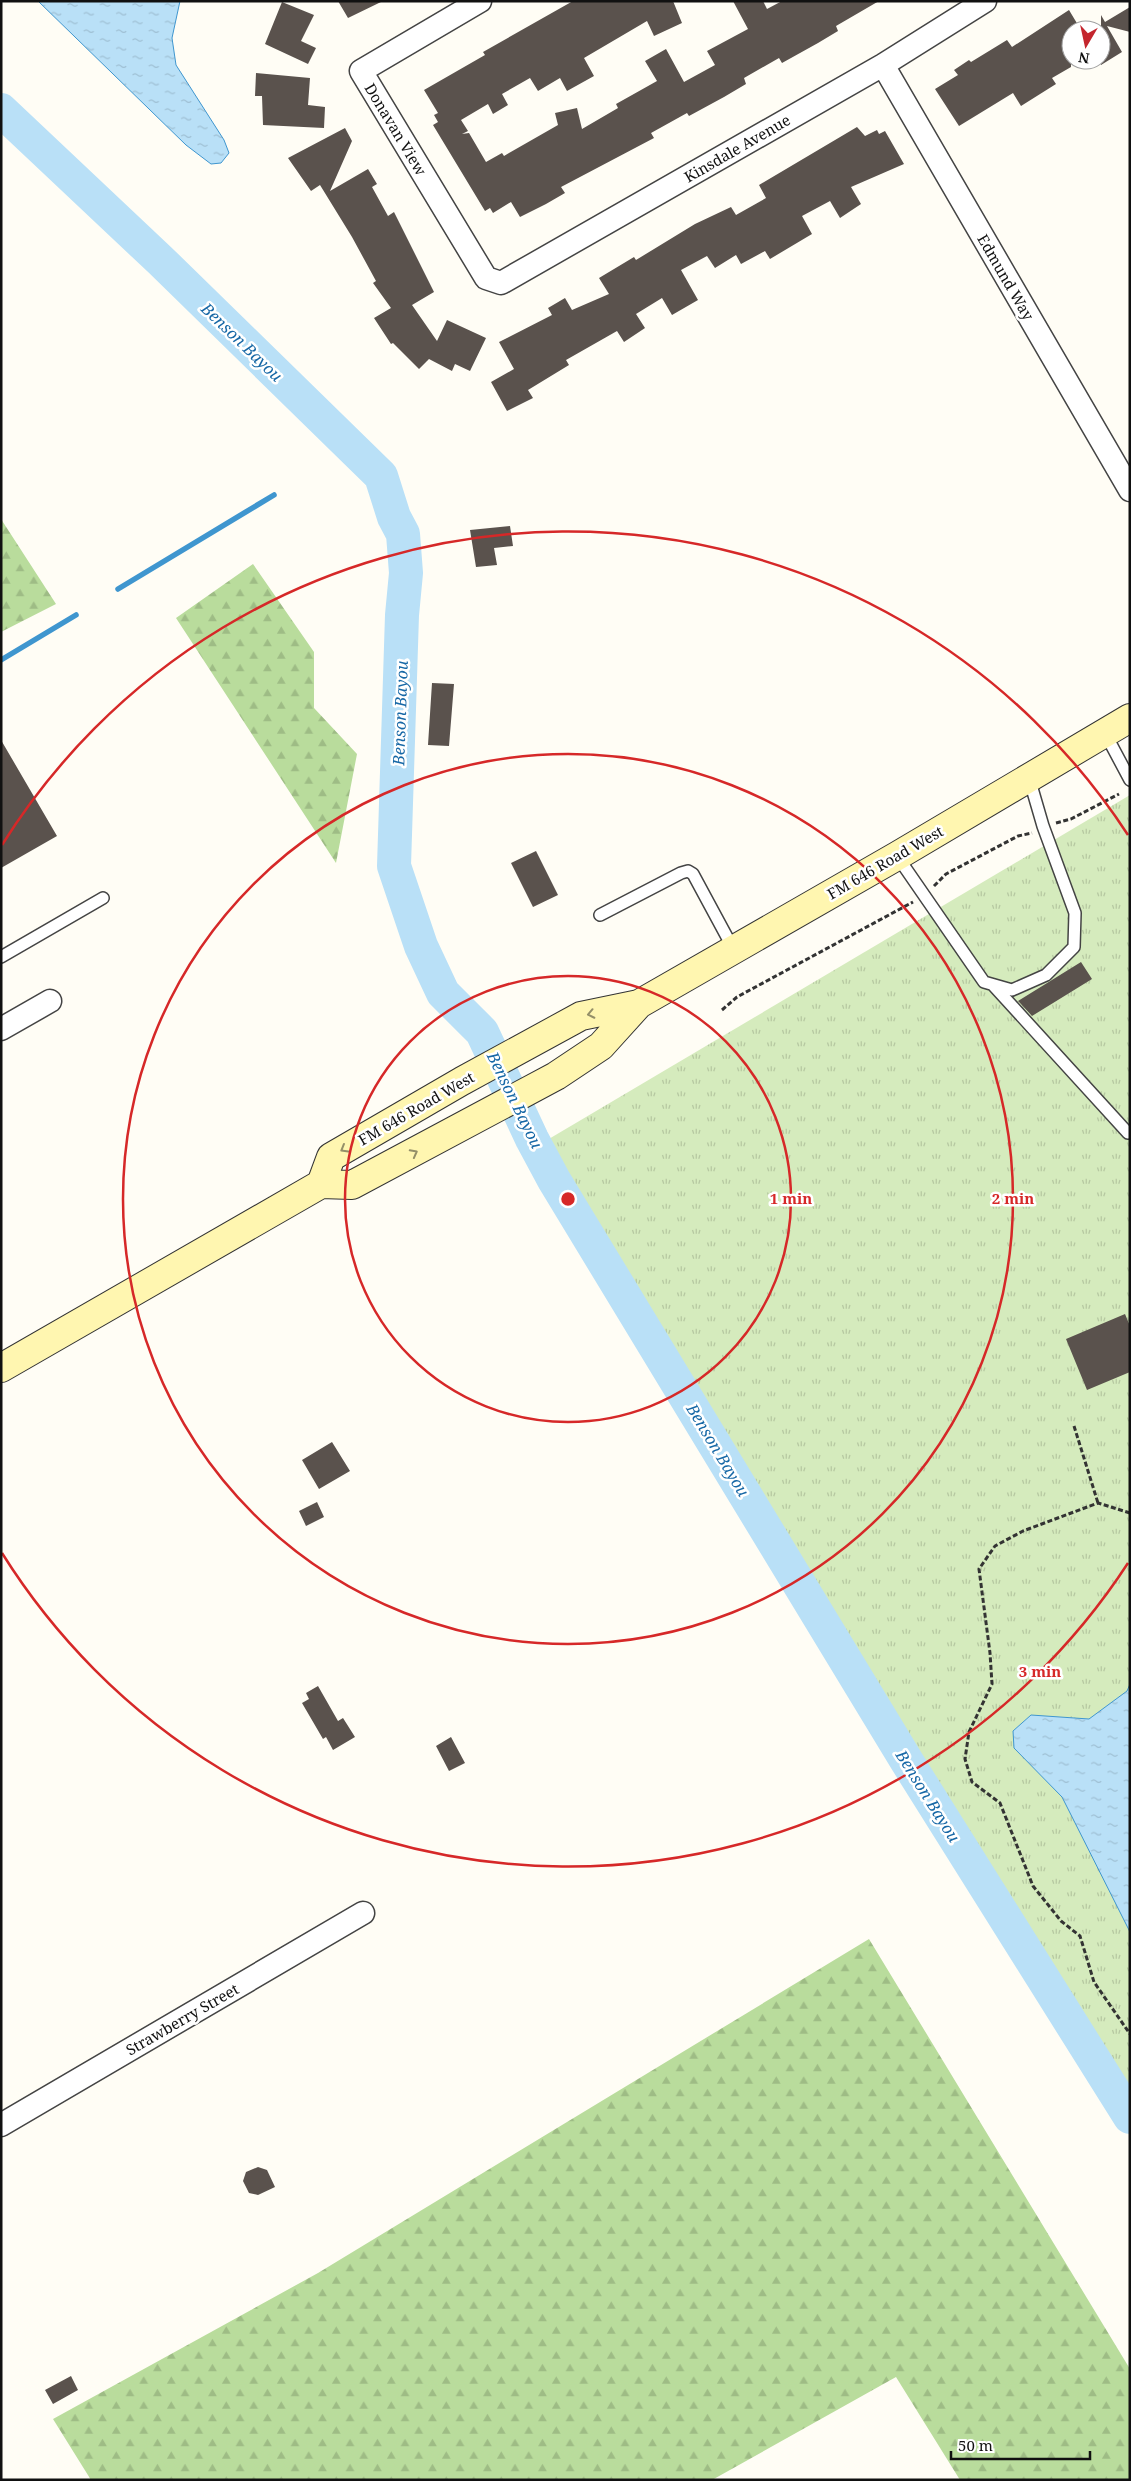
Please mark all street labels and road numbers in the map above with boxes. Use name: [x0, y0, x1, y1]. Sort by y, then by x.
street label: Donavan View: [361, 79, 431, 179]
street label: Kinsdale Avenue: [680, 109, 794, 187]
street label: Edmund Way: [973, 230, 1039, 324]
street label: FM 646 Road West: [823, 821, 947, 903]
street label: FM 646 Road West: [354, 1067, 478, 1149]
street label: Strawberry Street: [122, 1979, 242, 2059]

